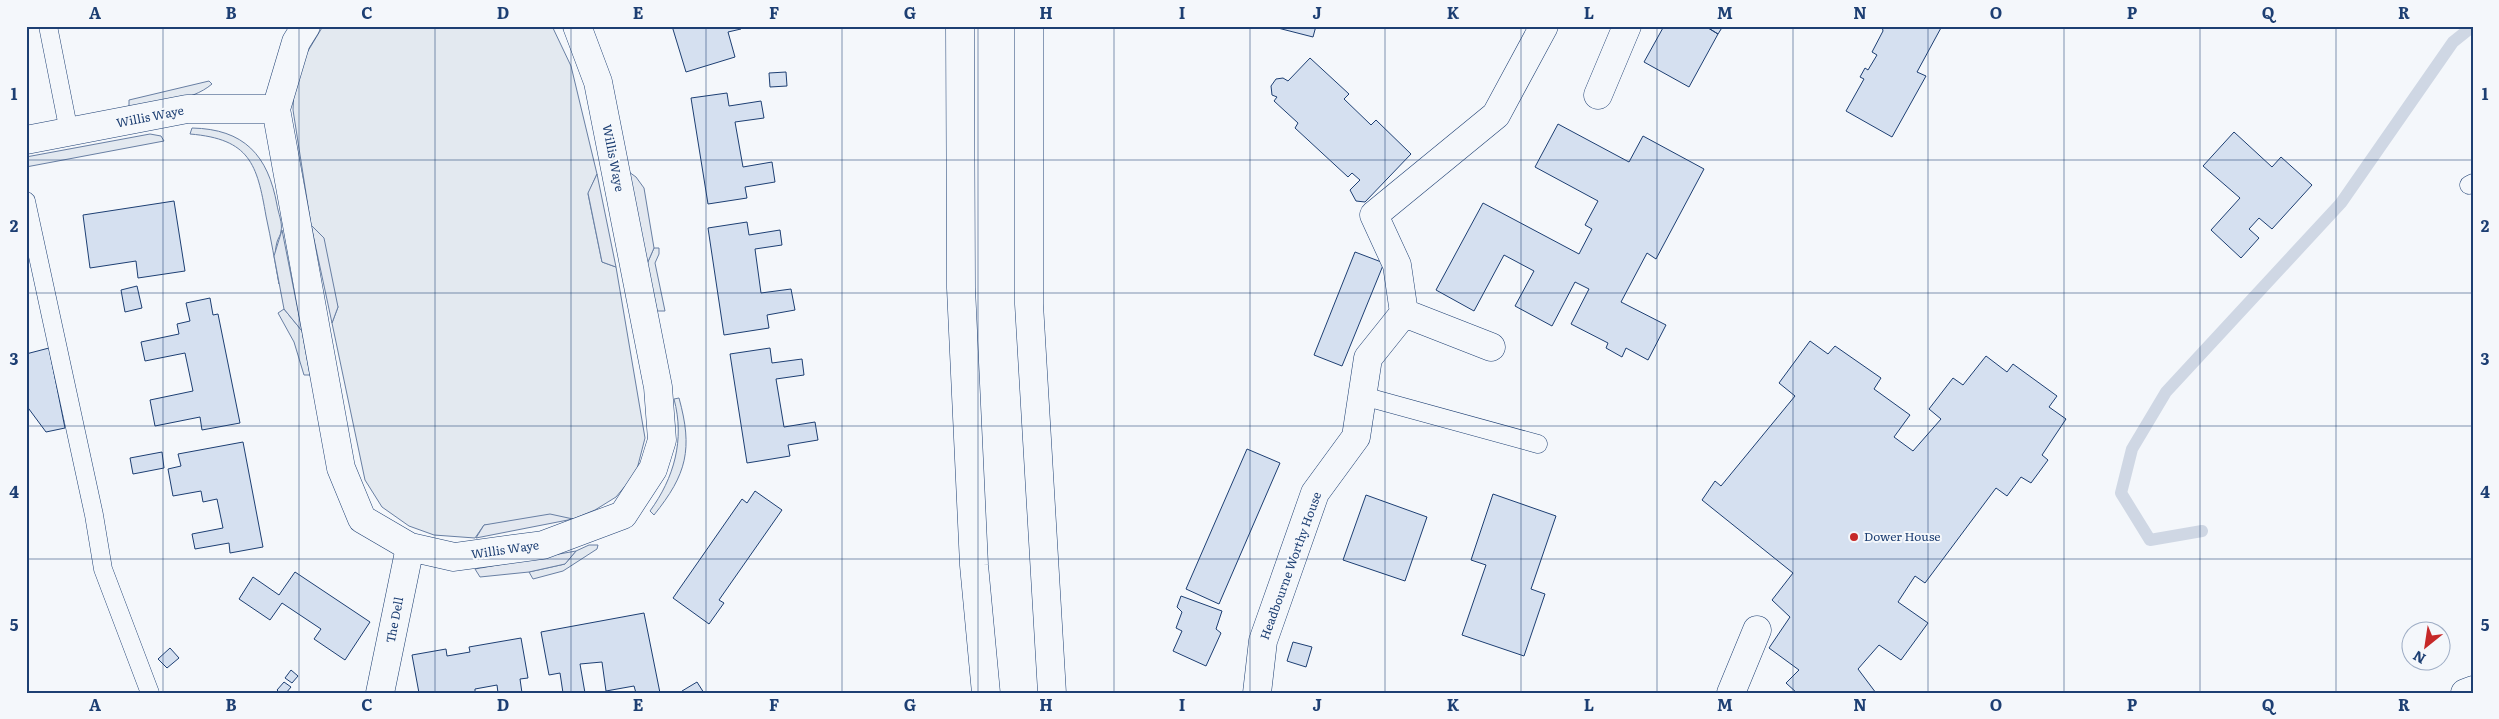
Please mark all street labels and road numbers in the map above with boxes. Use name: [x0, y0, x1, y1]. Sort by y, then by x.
street label: Willis Waye: [115, 101, 185, 131]
street label: Willis Waye: [599, 123, 629, 193]
street label: Headbourne Worthy House: [1255, 489, 1325, 642]
street label: Willis Waye: [470, 535, 540, 563]
street label: The Dell: [381, 595, 407, 644]

